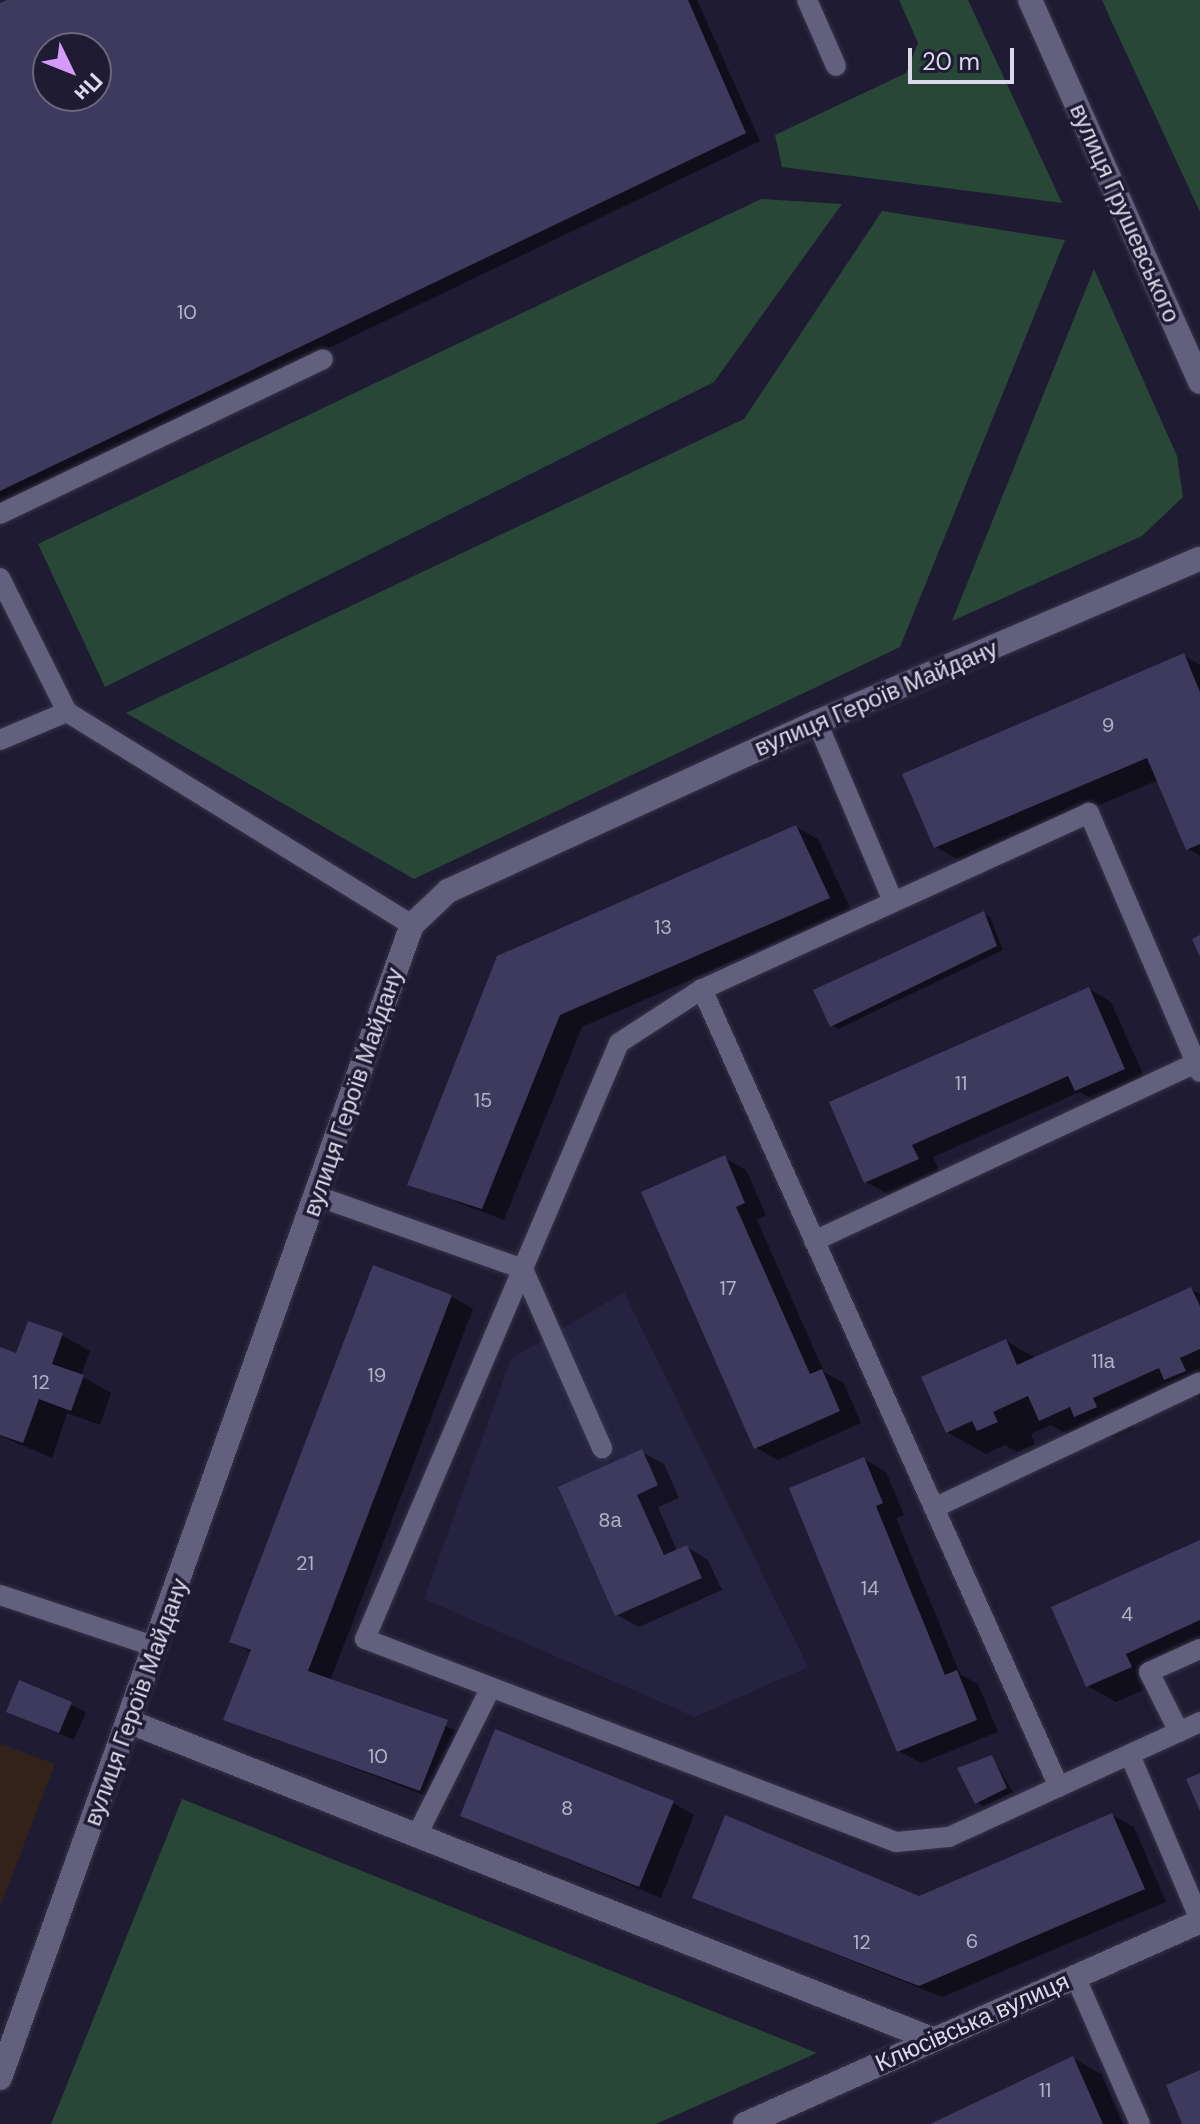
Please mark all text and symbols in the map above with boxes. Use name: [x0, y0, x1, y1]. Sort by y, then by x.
north arrow: [32, 32, 112, 112]
scale bar: [912, 32, 1018, 82]
text: 20 m: [922, 46, 980, 77]
text: Пн: [68, 67, 109, 108]
street label: вулиця Грушевського: [1064, 99, 1186, 327]
house number: 10: [177, 300, 197, 324]
street label: вулиця Героїв Майдану: [750, 634, 1002, 762]
house number: 9: [1102, 713, 1114, 737]
house number: 13: [654, 915, 672, 939]
street label: вулиця Героїв Майдану: [297, 964, 409, 1220]
house number: 11: [955, 1071, 967, 1095]
house number: 15: [474, 1088, 492, 1112]
house number: 17: [720, 1276, 736, 1300]
house number: 11а: [1091, 1349, 1115, 1373]
house number: 19: [368, 1363, 386, 1387]
house number: 12: [32, 1370, 50, 1394]
house number: 8а: [598, 1508, 622, 1532]
house number: 21: [296, 1551, 314, 1575]
street label: вулиця Героїв Майдану: [78, 1574, 194, 1830]
house number: 14: [861, 1576, 879, 1600]
house number: 4: [1121, 1602, 1133, 1626]
house number: 10: [368, 1744, 388, 1768]
house number: 8: [561, 1796, 573, 1820]
house number: 6: [966, 1929, 978, 1953]
house number: 12: [853, 1930, 871, 1954]
street label: Клюсівська вулиця: [871, 1966, 1073, 2078]
house number: 11: [1039, 2078, 1051, 2102]

